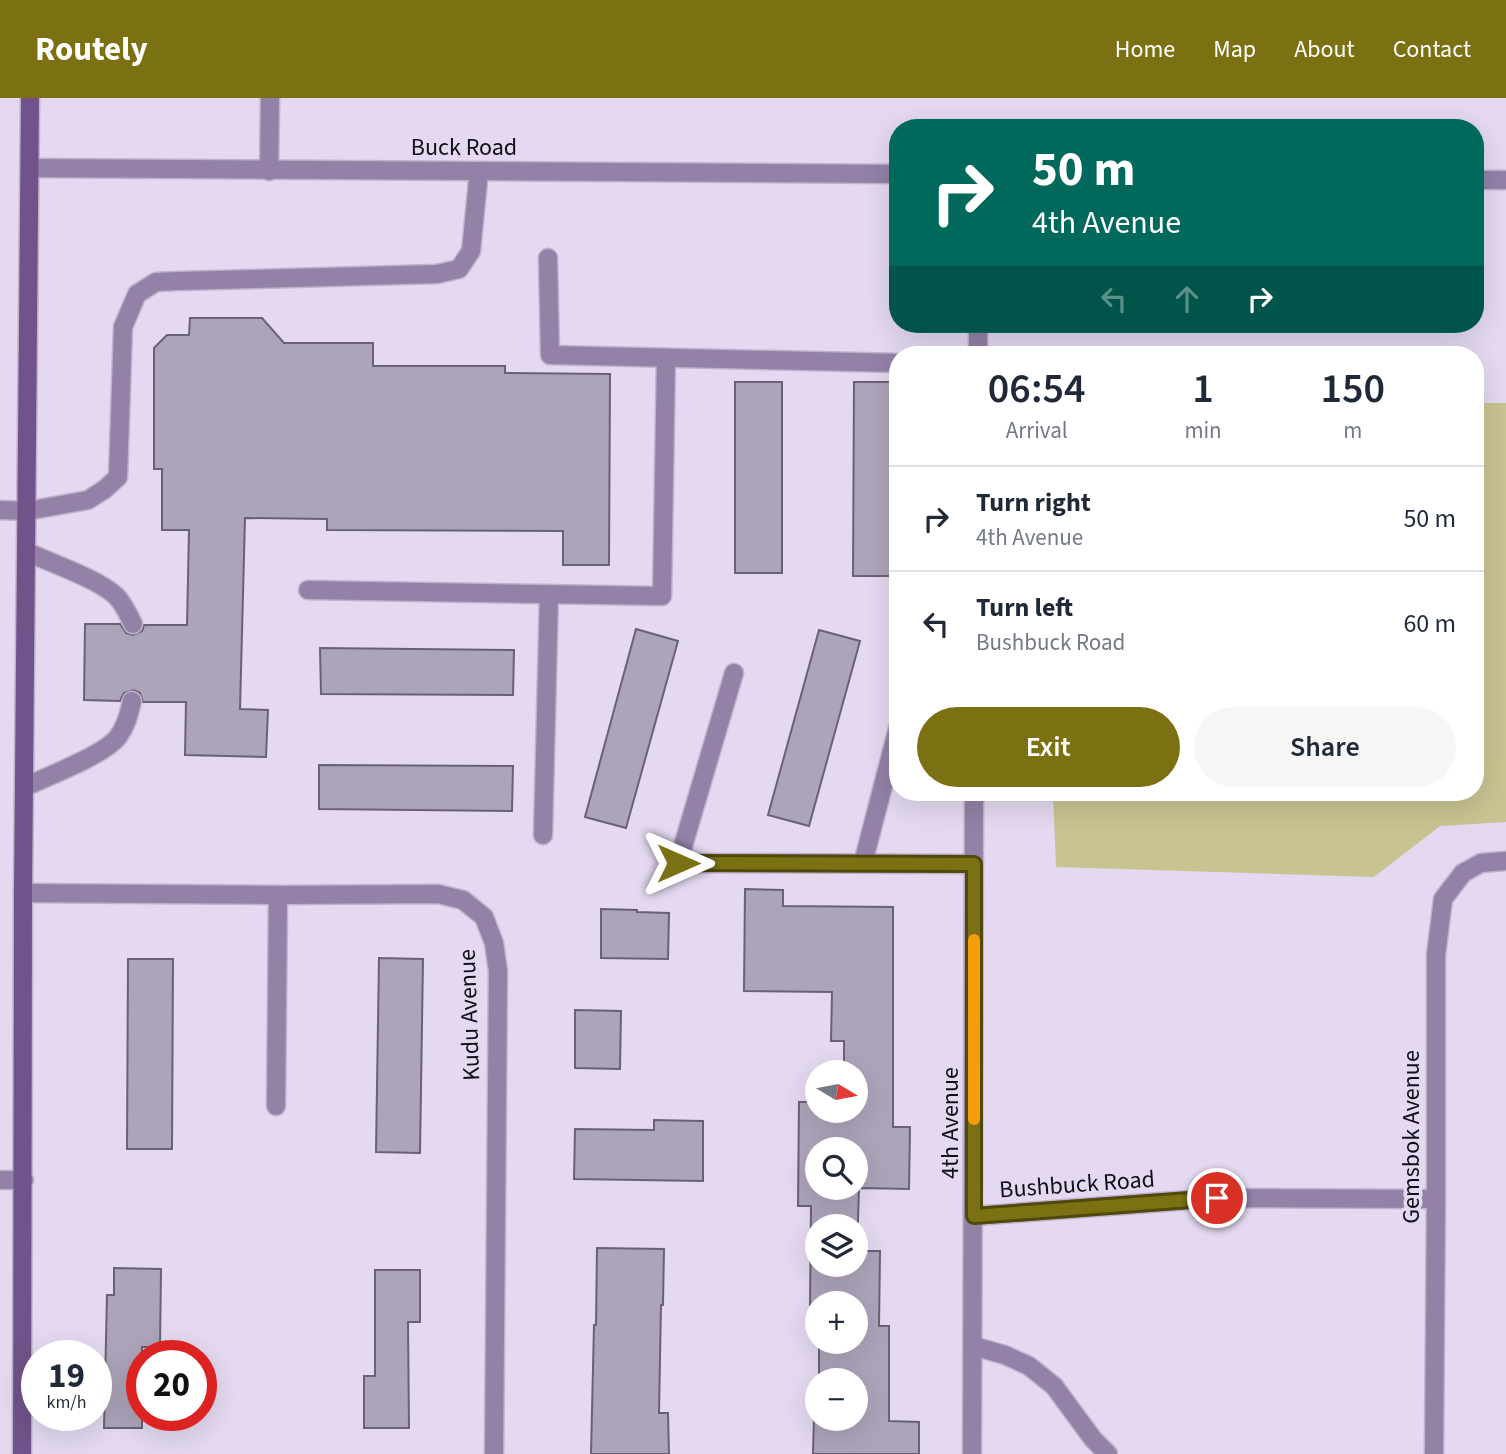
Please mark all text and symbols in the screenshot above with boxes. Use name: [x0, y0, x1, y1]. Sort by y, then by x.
text: Routely: [35, 26, 148, 73]
text: Home: [1115, 32, 1175, 67]
text: Map: [1213, 32, 1256, 67]
text: About: [1294, 32, 1355, 67]
text: Contact: [1393, 32, 1471, 67]
street label: Buck Road: [411, 130, 517, 165]
text: 50 m: [1032, 135, 1136, 205]
icon: right: [917, 147, 1008, 238]
text: 4th Avenue: [1032, 200, 1181, 246]
icon: left: [1095, 280, 1133, 318]
icon: ahead: [1168, 280, 1206, 318]
icon: right: [1241, 280, 1279, 318]
text: 06:54: [988, 359, 1086, 419]
text: 1: [1192, 359, 1214, 419]
text: 150: [1321, 359, 1385, 419]
text: Arrival: [1006, 414, 1068, 447]
text: min: [1184, 414, 1222, 447]
text: m: [1343, 414, 1362, 447]
text: Turn right: [976, 484, 1091, 521]
icon: right: [917, 500, 955, 538]
text: 50 m: [1403, 500, 1456, 537]
text: 4th Avenue: [976, 521, 1083, 554]
text: Turn left: [976, 589, 1073, 626]
icon: left: [917, 605, 955, 643]
text: 60 m: [1403, 605, 1456, 642]
text: Bushbuck Road: [976, 626, 1125, 659]
button: Exit: [917, 707, 1180, 787]
button: Share: [1194, 707, 1456, 787]
position arrow: [641, 826, 715, 900]
street label: Kudu Avenue: [450, 949, 489, 1081]
street label: Gemsbok Avenue: [1394, 1050, 1429, 1224]
north arrow: [805, 1060, 868, 1124]
map controls: [805, 1060, 868, 1431]
street label: 4th Avenue: [933, 1067, 968, 1179]
button: search: [805, 1137, 868, 1200]
street label: Bushbuck Road: [998, 1162, 1156, 1207]
pin: [1187, 1168, 1247, 1228]
icon: arrive: [1198, 1179, 1236, 1217]
button: layers: [805, 1214, 868, 1277]
button: +: [805, 1291, 868, 1354]
speed limit sign: 20: [126, 1340, 217, 1431]
text: 19: [48, 1351, 85, 1401]
button: −: [805, 1368, 868, 1431]
text: km/h: [47, 1390, 86, 1415]

